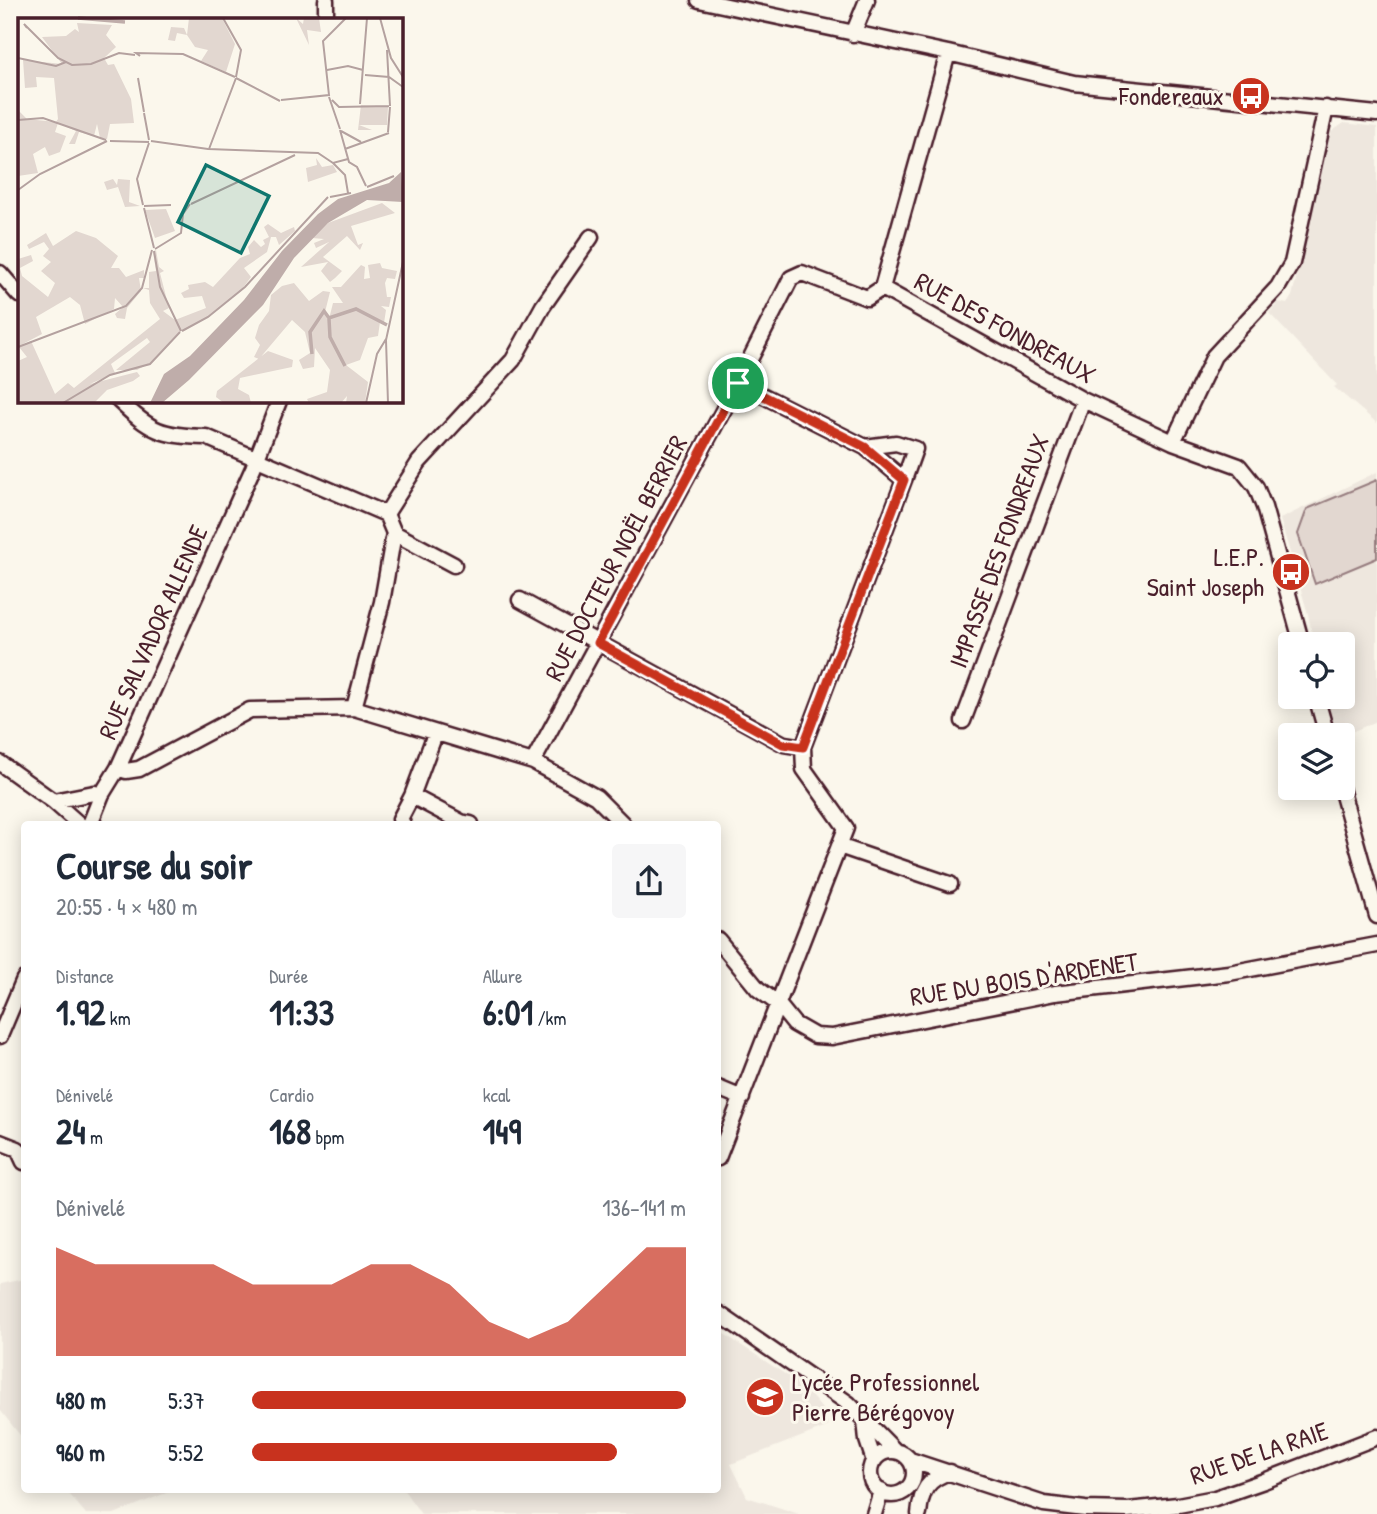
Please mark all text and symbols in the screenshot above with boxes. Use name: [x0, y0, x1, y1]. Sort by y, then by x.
inset map: [18, 18, 402, 402]
bus stop icon: Fondereaux: [1230, 75, 1272, 117]
place label: Fondereaux: [1118, 78, 1224, 113]
street label: RUE DES FONDREAUX: [909, 263, 1102, 392]
pin: [708, 353, 768, 413]
icon: arrive: [719, 364, 757, 402]
street label: RUE DOCTEUR NOËL BERRIER: [536, 429, 695, 687]
street label: IMPASSE DES FONDREAUX: [940, 429, 1057, 672]
street label: RUE SALVADOR ALLENDE: [90, 519, 216, 744]
place label: L.E.P. Saint Joseph: [1147, 539, 1264, 604]
bus stop icon: L.E.P. Saint Joseph: [1270, 551, 1312, 593]
map controls: [1278, 632, 1355, 800]
button: locate: [1278, 632, 1355, 709]
button: layers: [1278, 723, 1355, 800]
text: Course du soir: [56, 839, 252, 891]
button: share: [612, 844, 686, 918]
text: 20:55 · 4 × 480 m: [56, 891, 197, 922]
street label: RUE DU BOIS D'ARDENET: [907, 943, 1141, 1014]
text: Distance: [56, 963, 114, 989]
text: Durée: [269, 963, 308, 989]
text: Allure: [483, 963, 523, 989]
text: 1.92: [56, 989, 105, 1036]
text: 11:33: [269, 989, 334, 1036]
text: 6:01: [483, 989, 533, 1036]
text: km: [105, 1005, 131, 1031]
text: /km: [533, 1005, 566, 1031]
text: Dénivelé: [56, 1082, 113, 1108]
text: Cardio: [269, 1082, 314, 1108]
text: kcal: [483, 1082, 510, 1108]
text: 24: [56, 1108, 86, 1155]
text: 168: [269, 1108, 311, 1155]
text: 149: [483, 1108, 521, 1155]
text: m: [86, 1124, 103, 1150]
text: bpm: [311, 1124, 344, 1150]
text: Dénivelé: [56, 1192, 125, 1223]
text: 136–141 m: [602, 1192, 686, 1223]
place label: Lycée Professionnel Pierre Bérégovoy: [792, 1364, 979, 1429]
school or university icon: Lycée Professionnel Pierre Bérégovoy: [744, 1376, 786, 1418]
text: 480 m: [56, 1385, 106, 1416]
text: 5:37: [168, 1385, 205, 1416]
street label: RUE DE LA RAIE: [1185, 1412, 1333, 1492]
text: 960 m: [56, 1437, 105, 1468]
text: 5:52: [168, 1437, 204, 1468]

